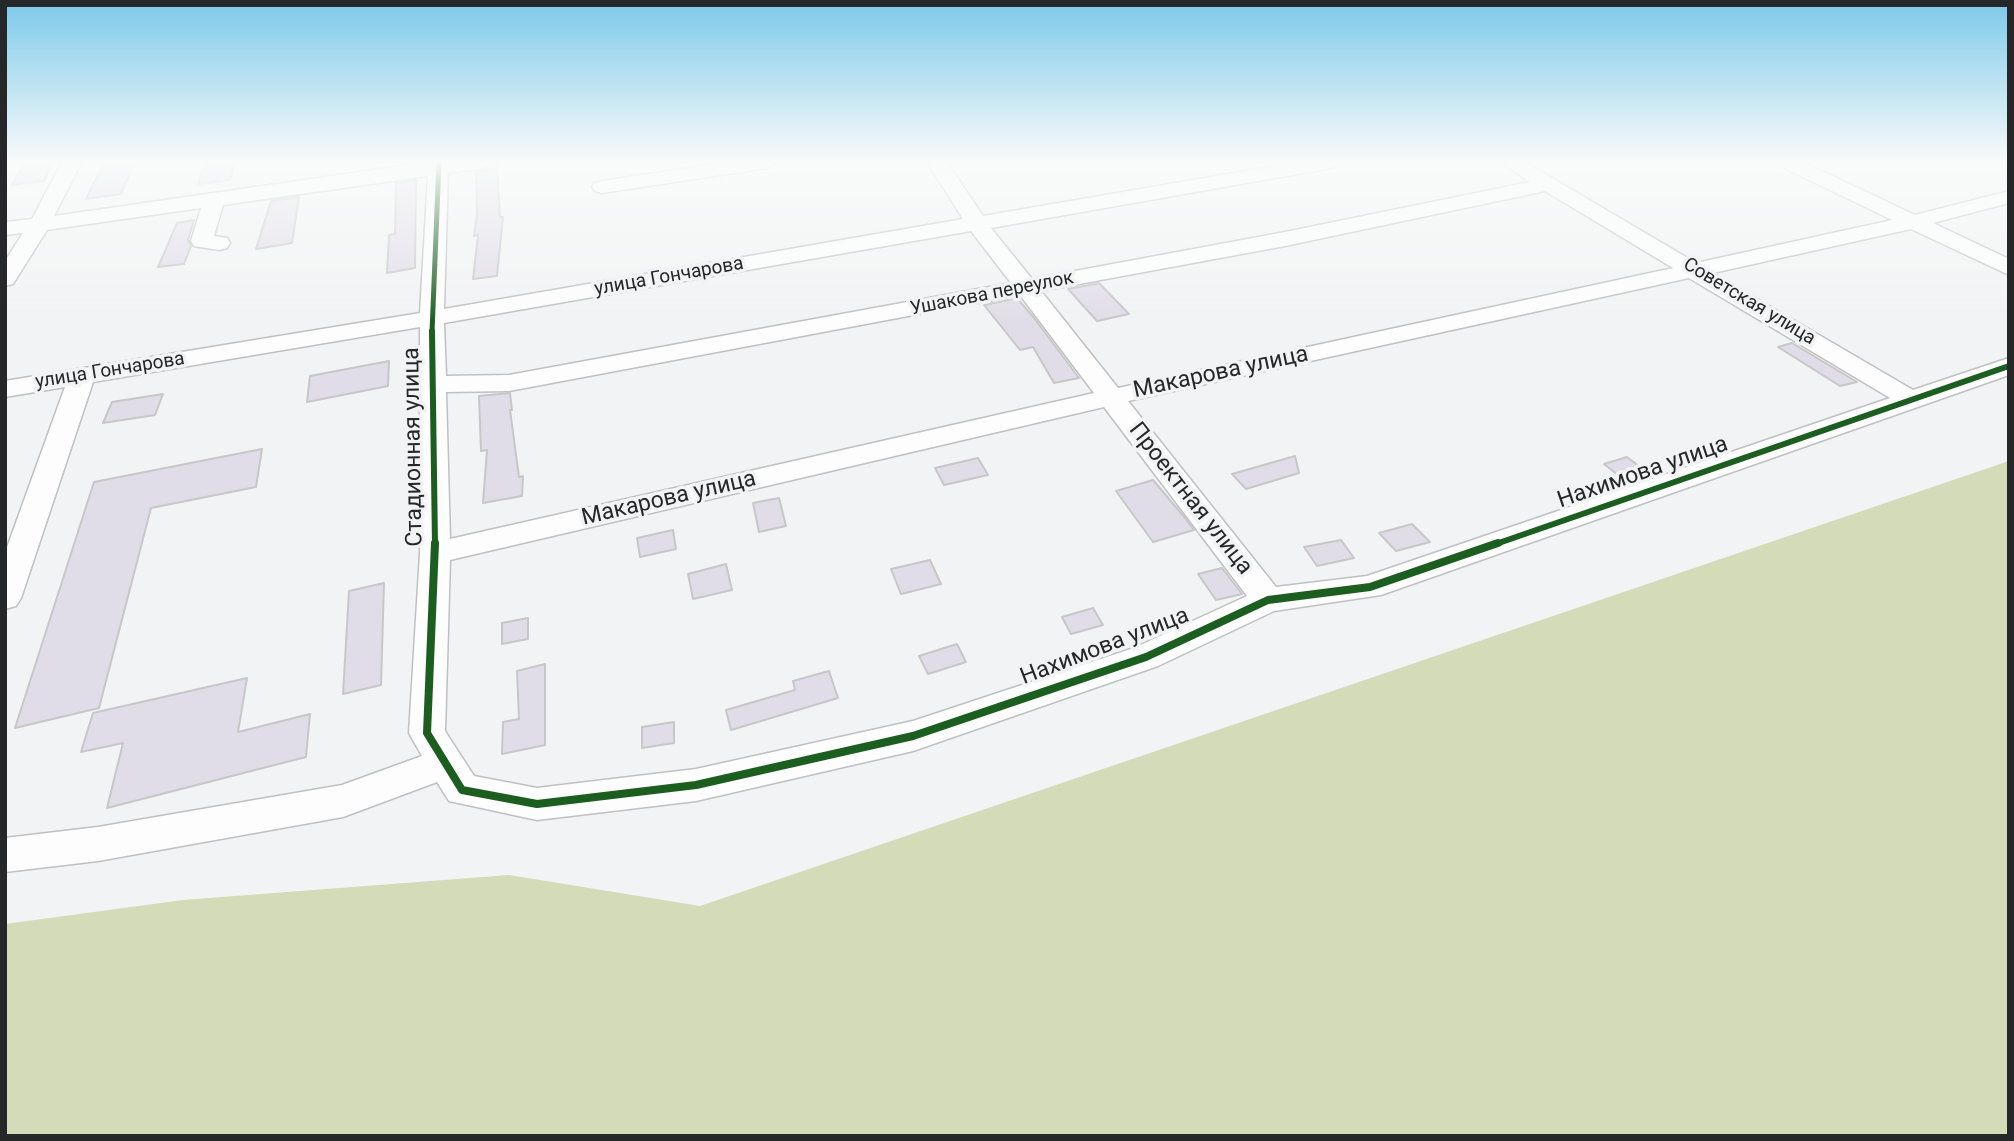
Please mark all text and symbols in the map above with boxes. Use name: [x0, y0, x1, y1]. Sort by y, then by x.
street label: улица Гончарова: [593, 253, 745, 301]
street label: Советская улица: [1679, 254, 1819, 350]
street label: Ушакова переулок: [908, 267, 1076, 321]
street label: Макарова улица: [1131, 341, 1311, 405]
street label: Стадионная улица: [398, 347, 430, 547]
street label: улица Гончарова: [34, 348, 186, 394]
street label: Проектная улица: [1122, 417, 1258, 581]
street label: Нахимова улица: [1554, 431, 1732, 515]
street label: Макарова улица: [579, 466, 759, 532]
street label: Нахимова улица: [1017, 602, 1193, 692]

